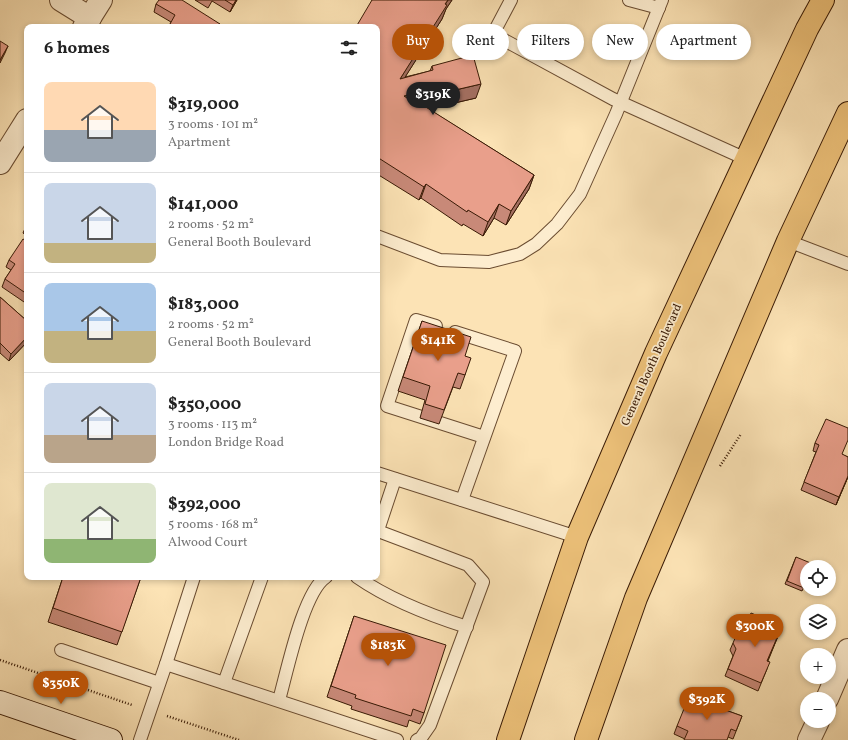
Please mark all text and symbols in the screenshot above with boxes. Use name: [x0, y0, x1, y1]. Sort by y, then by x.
chip: Buy: [392, 24, 444, 60]
chip: Rent: [452, 24, 509, 60]
chip: Filters: [517, 24, 584, 60]
chip: New: [592, 24, 648, 60]
chip: Apartment: [656, 24, 751, 60]
text: 6 homes: [44, 37, 110, 60]
icon: filters: [338, 37, 360, 59]
pin: $319K: [405, 82, 461, 116]
text: $319K: [415, 86, 451, 104]
text: $319,000: [168, 93, 239, 116]
icon: home: [76, 98, 124, 146]
text: 3 rooms · 101 m²: [168, 116, 258, 134]
text: Apartment: [168, 134, 231, 152]
text: $141,000: [168, 193, 238, 216]
icon: home: [76, 199, 124, 247]
text: 2 rooms · 52 m²: [168, 216, 254, 234]
text: General Booth Boulevard: [168, 234, 311, 252]
text: $183,000: [168, 293, 239, 316]
icon: home: [76, 299, 124, 347]
street label: General Booth Boulevard: [618, 301, 686, 429]
text: 2 rooms · 52 m²: [168, 316, 254, 334]
pin: $141K: [410, 328, 466, 362]
text: $141K: [421, 332, 456, 350]
text: General Booth Boulevard: [168, 334, 311, 352]
text: $350,000: [168, 393, 241, 416]
icon: home: [76, 399, 124, 447]
text: 3 rooms · 113 m²: [168, 416, 257, 434]
text: London Bridge Road: [168, 434, 284, 452]
text: $392,000: [168, 493, 241, 516]
icon: home: [76, 499, 124, 547]
text: 5 rooms · 168 m²: [168, 516, 258, 534]
text: Alwood Court: [168, 534, 247, 552]
map controls: [800, 560, 836, 728]
button: locate: [800, 560, 836, 596]
button: layers: [800, 604, 836, 640]
pin: $300K: [727, 614, 783, 648]
text: $300K: [735, 618, 775, 636]
pin: $183K: [360, 633, 416, 667]
text: $183K: [370, 637, 406, 655]
button: +: [800, 648, 836, 684]
pin: $350K: [33, 671, 89, 705]
text: $350K: [42, 675, 80, 693]
pin: $392K: [679, 687, 735, 721]
text: $392K: [688, 691, 726, 709]
button: −: [800, 692, 836, 728]

